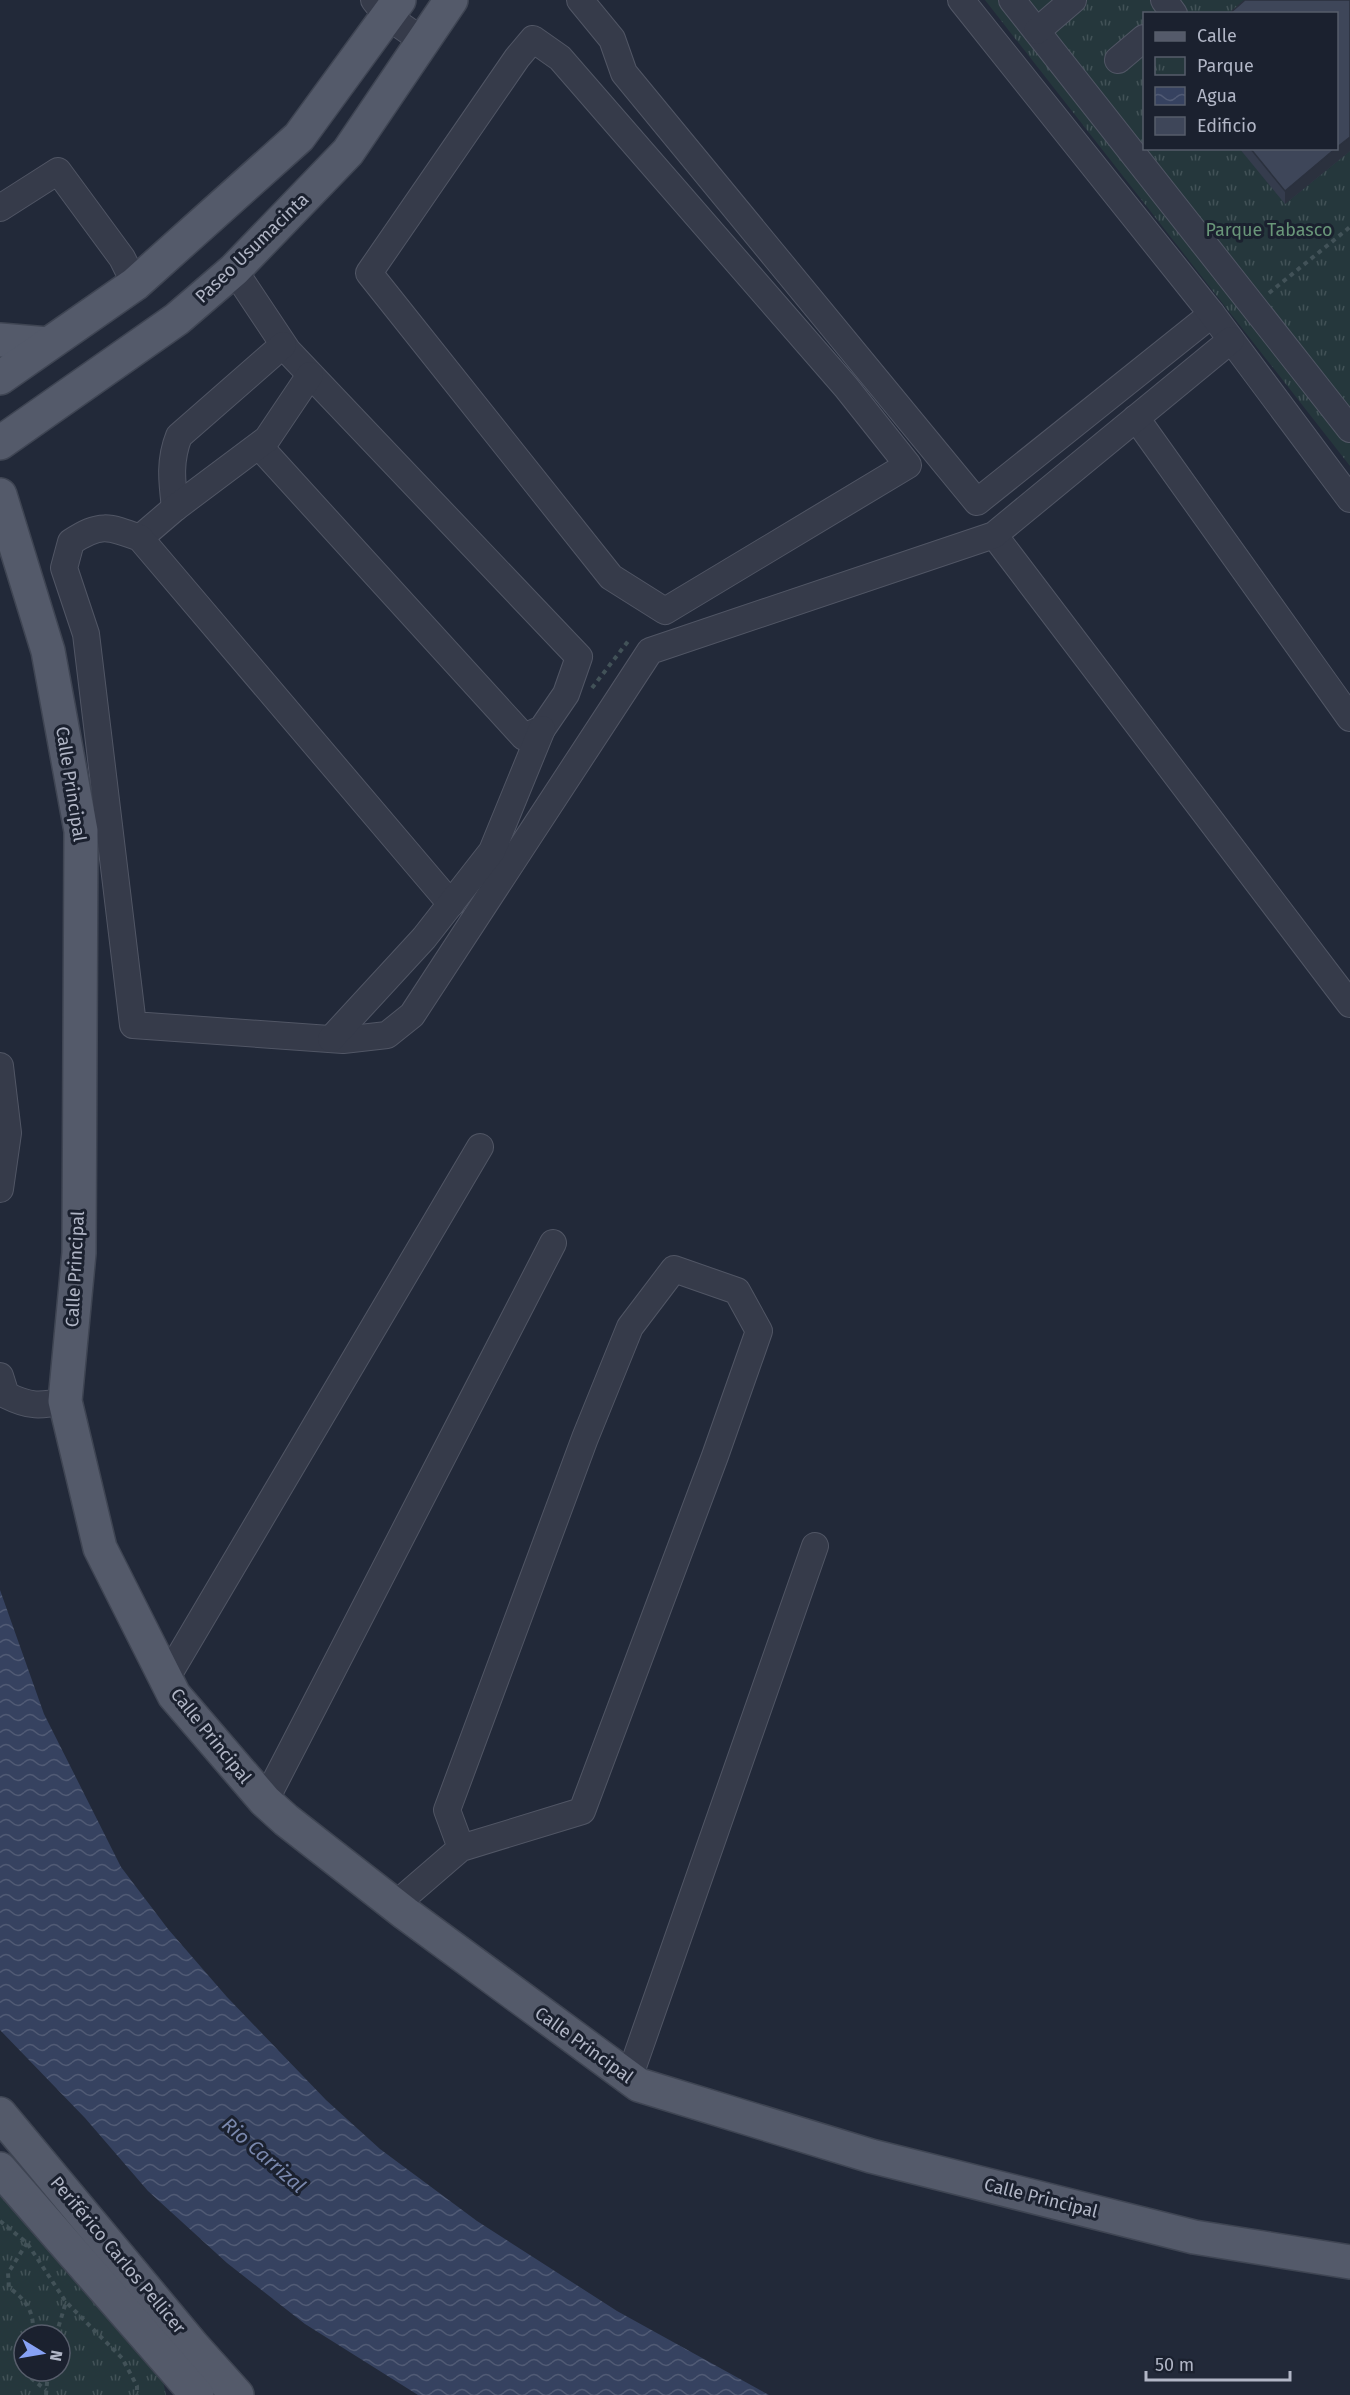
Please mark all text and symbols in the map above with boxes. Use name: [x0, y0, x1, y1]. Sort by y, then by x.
legend: [1143, 12, 1338, 150]
text: Calle: [1197, 25, 1237, 47]
text: Parque: [1197, 55, 1254, 77]
text: Agua: [1197, 85, 1237, 107]
text: Edificio: [1197, 115, 1257, 137]
street label: Paseo Usumacinta: [191, 188, 313, 308]
park label: Parque Tabasco: [1206, 219, 1332, 241]
street label: Calle Principal: [51, 725, 91, 843]
street label: Calle Principal: [61, 1210, 89, 1328]
street label: Calle Principal: [166, 1684, 256, 1788]
street label: Calle Principal: [530, 2002, 638, 2088]
water label: Rio Carrizal: [217, 2112, 311, 2198]
street label: Periférico Carlos Pellicer: [46, 2172, 190, 2338]
street label: Calle Principal: [982, 2173, 1100, 2223]
north arrow: [12, 2323, 72, 2383]
scale bar: [1146, 2344, 1290, 2382]
text: N: [46, 2349, 67, 2363]
text: 50 m: [1155, 2354, 1194, 2376]

